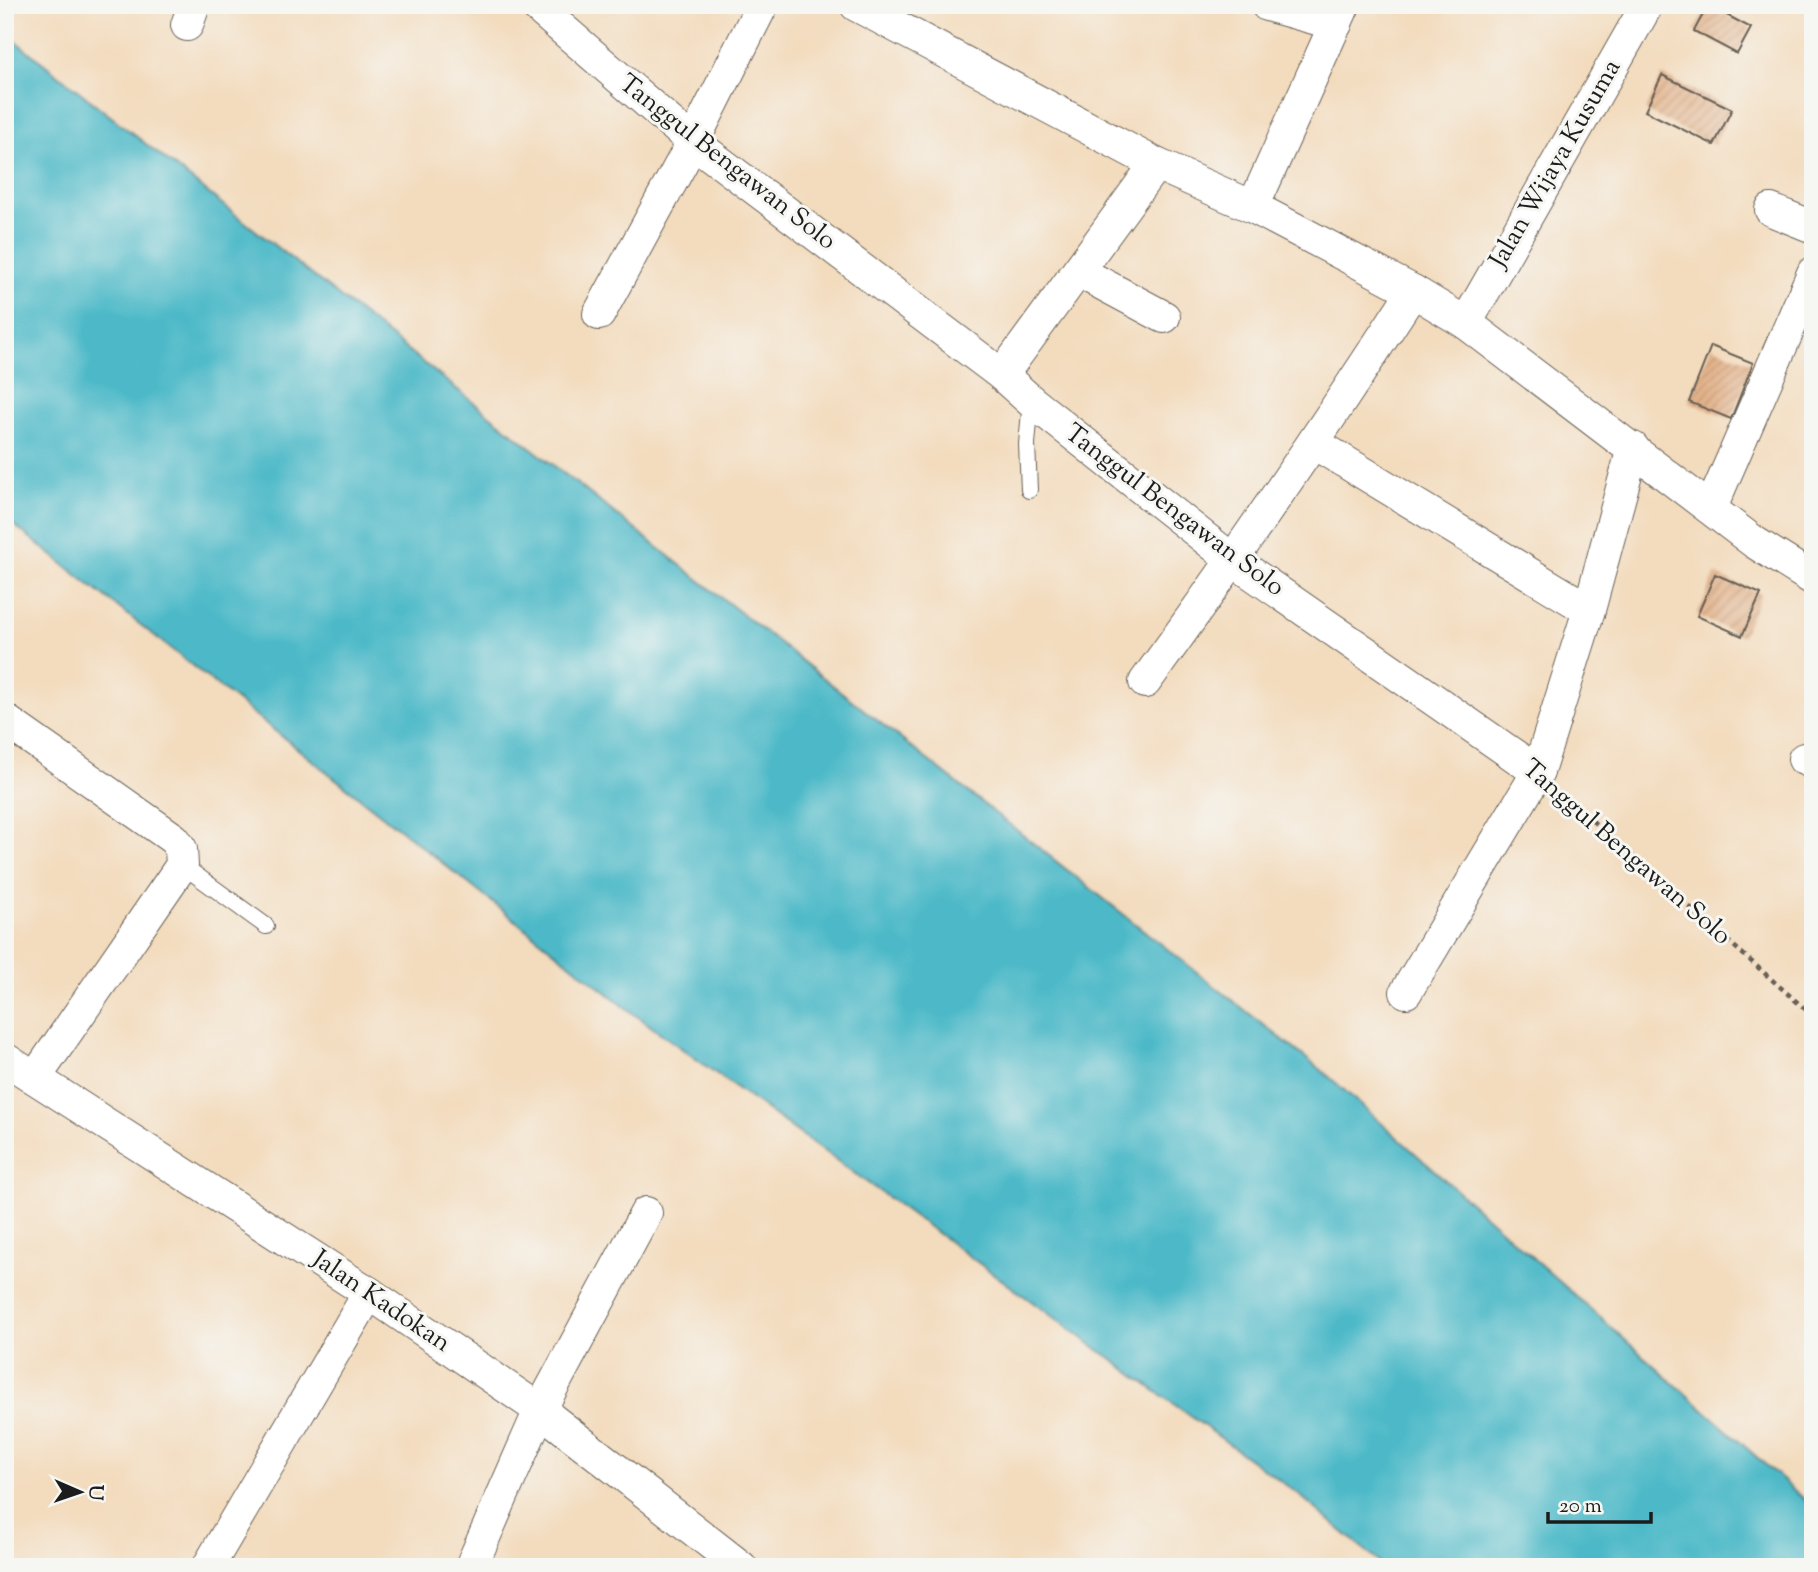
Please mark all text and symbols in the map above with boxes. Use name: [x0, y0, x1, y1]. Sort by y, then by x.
street label: Jalan Wijaya Kusuma: [1480, 53, 1631, 277]
street label: Tanggul Bengawan Solo: [610, 66, 844, 260]
street label: Tanggul Bengawan Solo: [1056, 416, 1292, 606]
street label: Tanggul Bengawan Solo: [1513, 751, 1739, 955]
street label: Jalan Kadokan: [303, 1241, 458, 1362]
north arrow: [46, 1456, 116, 1526]
scale bar: [1548, 1481, 1652, 1525]
text: U: [81, 1484, 108, 1501]
text: 20 m: [1559, 1492, 1602, 1522]

